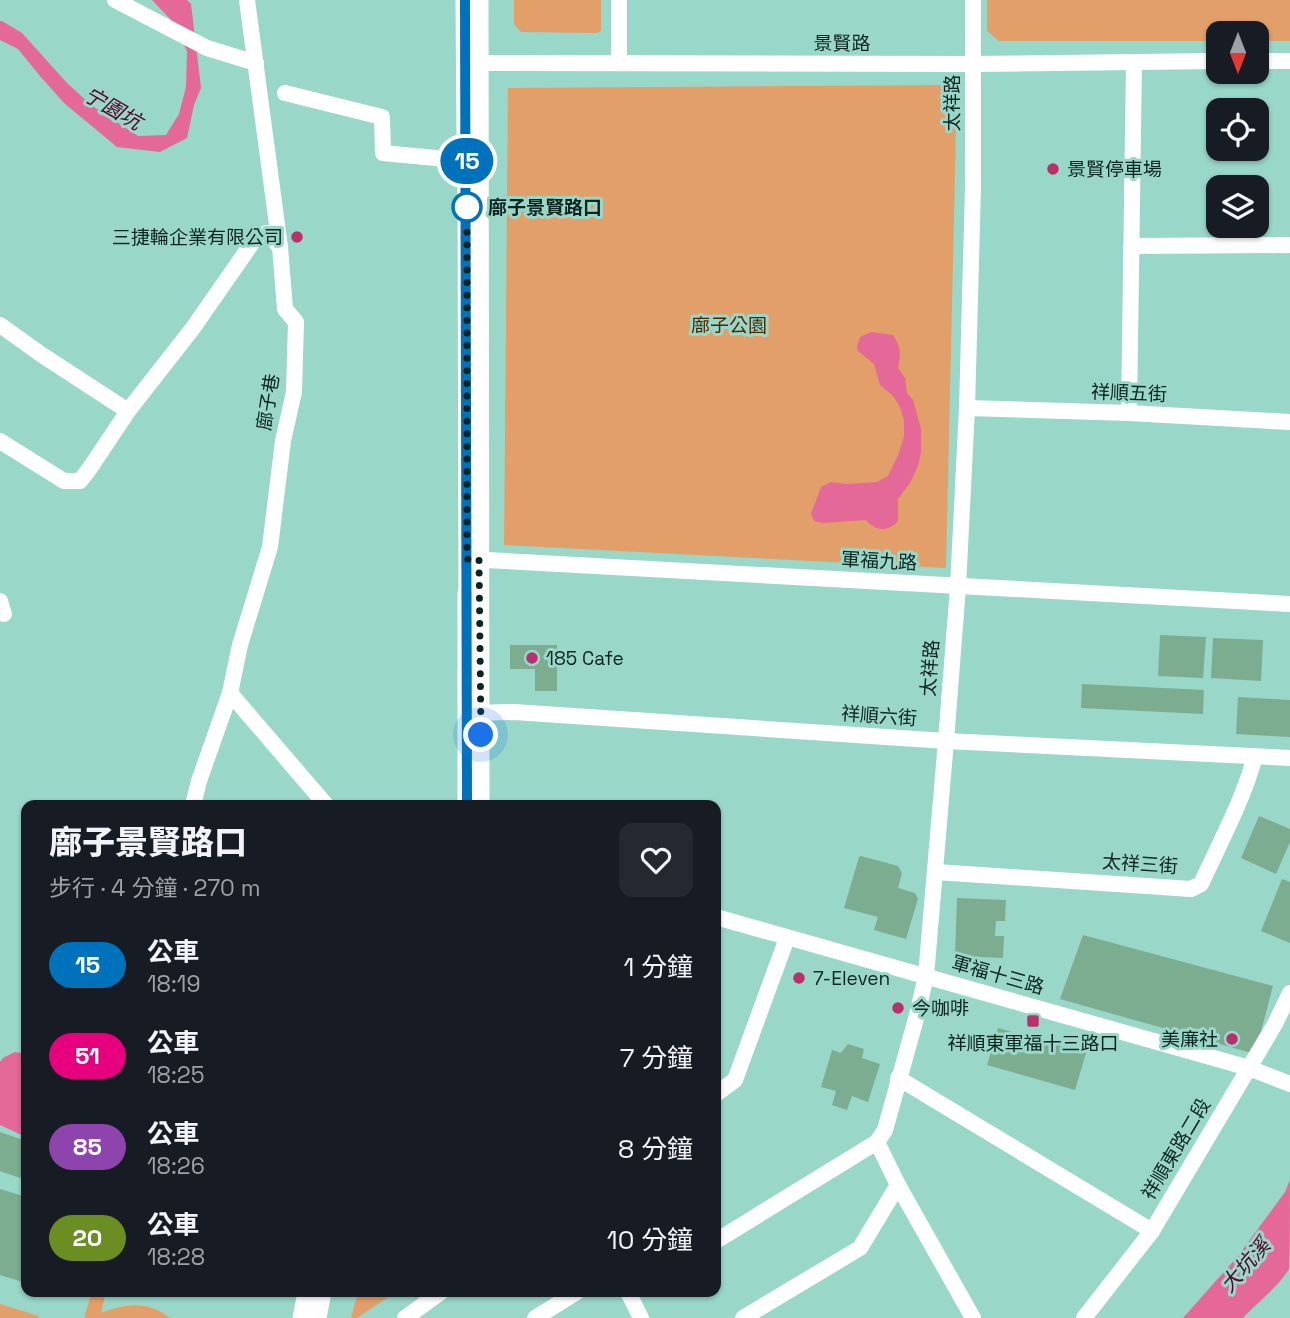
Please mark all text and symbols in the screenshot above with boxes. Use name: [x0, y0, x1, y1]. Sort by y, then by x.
north arrow: [1206, 21, 1269, 84]
map controls: [1206, 21, 1269, 238]
street label: 景賢路: [813, 31, 871, 56]
street label: 太祥路: [940, 74, 965, 132]
water label: 宁園坑: [79, 81, 150, 137]
button: locate: [1206, 98, 1269, 161]
line badge: 15: [435, 138, 498, 184]
text: 15: [454, 145, 480, 176]
place label: 景賢停車場: [1067, 157, 1162, 182]
marker: 景賢停車場: [1045, 161, 1061, 177]
button: layers: [1206, 175, 1269, 238]
marker: 廍子景賢路口: [452, 192, 482, 222]
place label: 廍子景賢路口: [488, 195, 602, 220]
place label: 三捷輪企業有限公司: [112, 225, 283, 250]
marker: 三捷輪企業有限公司: [289, 229, 305, 245]
park label: 廍子公園: [691, 313, 767, 338]
street label: 廍子巷: [251, 372, 285, 432]
street label: 祥順五街: [1091, 379, 1167, 407]
street label: 軍福九路: [840, 547, 918, 575]
street label: 太祥路: [916, 639, 944, 697]
place label: 185 Cafe: [546, 646, 624, 671]
marker: 185 Cafe: [524, 650, 540, 666]
street label: 祥順六街: [840, 701, 918, 731]
your location: [463, 717, 498, 752]
text: 廍子景賢路口: [49, 822, 247, 864]
button: heart: [619, 823, 693, 897]
street label: 太祥三街: [1101, 849, 1179, 879]
text: 步行 · 4 分鐘 · 270 m: [49, 873, 260, 903]
text: 公車: [147, 935, 199, 969]
text: 15: [75, 949, 100, 980]
text: 1 分鐘: [623, 950, 693, 984]
street label: 軍福十三路: [949, 950, 1047, 1000]
place label: 7-Eleven: [813, 966, 890, 991]
text: 18:19: [147, 969, 200, 999]
marker: 7-Eleven: [791, 970, 807, 986]
place label: 今咖啡: [912, 996, 969, 1021]
marker: 今咖啡: [890, 1000, 906, 1016]
marker: 祥順東軍福十三路口: [1025, 1013, 1041, 1029]
text: 公車: [147, 1026, 199, 1060]
place label: 美廉社: [1161, 1027, 1218, 1052]
place label: 祥順東軍福十三路口: [947, 1031, 1119, 1056]
marker: 美廉社: [1224, 1031, 1240, 1047]
text: 51: [75, 1040, 100, 1071]
text: 7 分鐘: [620, 1041, 693, 1075]
text: 18:25: [147, 1060, 204, 1090]
street label: 祥順東路二段: [1136, 1094, 1216, 1204]
text: 公車: [147, 1117, 199, 1151]
text: 85: [73, 1131, 102, 1162]
text: 8 分鐘: [618, 1132, 693, 1166]
text: 18:26: [147, 1151, 205, 1181]
text: 公車: [147, 1208, 199, 1242]
text: 20: [73, 1222, 102, 1253]
text: 10 分鐘: [607, 1223, 693, 1257]
water label: 大坑溪: [1214, 1230, 1278, 1298]
text: 18:28: [147, 1242, 205, 1272]

